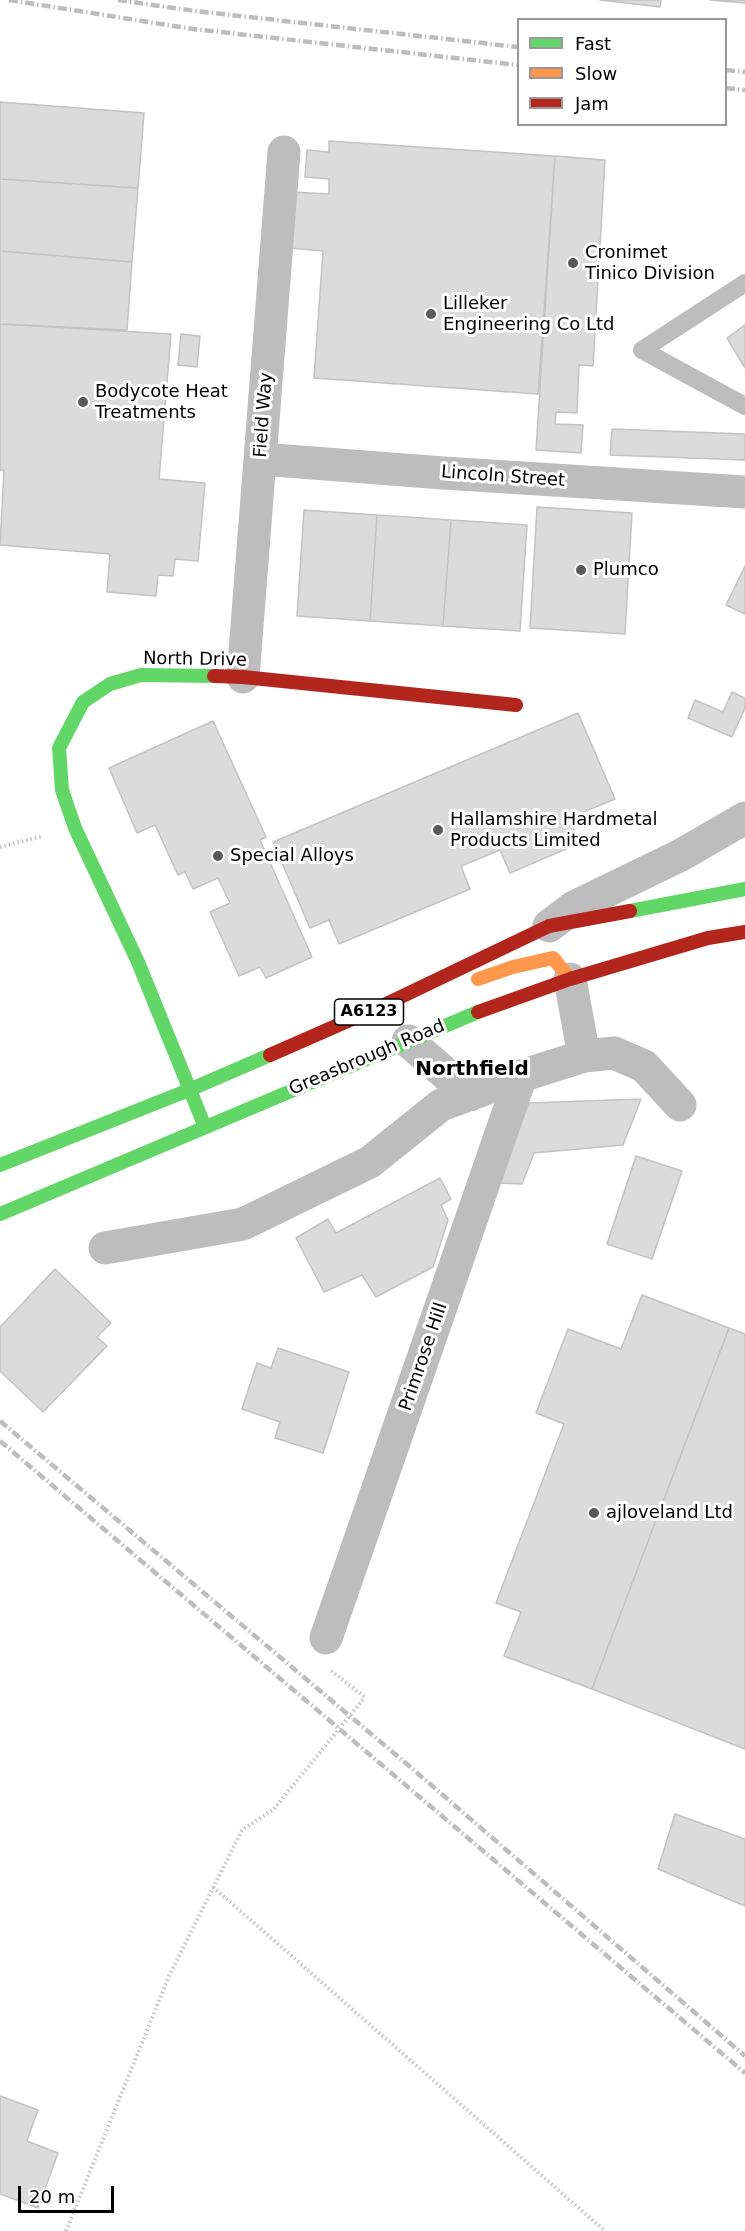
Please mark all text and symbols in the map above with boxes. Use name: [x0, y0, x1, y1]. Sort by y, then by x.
legend: [517, 18, 727, 126]
text: Fast: [575, 33, 611, 54]
text: Slow: [575, 63, 617, 84]
text: Jam: [575, 93, 609, 114]
place label: Cronimet Tinico Division: [585, 242, 715, 284]
marker: Cronimet Tinico Division: [566, 256, 580, 270]
place label: Lilleker Engineering Co Ltd: [443, 293, 615, 336]
marker: Lilleker Engineering Co Ltd: [424, 307, 438, 321]
street label: Field Way: [250, 372, 278, 458]
place label: Bodycote Heat Treatments: [95, 381, 228, 424]
marker: Bodycote Heat Treatments: [76, 395, 90, 409]
street label: Lincoln Street: [440, 462, 566, 492]
place label: Plumco: [593, 559, 659, 581]
marker: Plumco: [574, 563, 588, 577]
street label: North Drive: [143, 648, 247, 672]
place label: Hallamshire Hardmetal Products Limited: [450, 809, 657, 852]
marker: Hallamshire Hardmetal Products Limited: [431, 823, 445, 837]
place label: Special Alloys: [230, 845, 354, 867]
marker: Special Alloys: [211, 849, 225, 863]
road number: A6123: [334, 999, 404, 1025]
street label: Greasbrough Road: [286, 1015, 448, 1101]
district label: Northfield: [415, 1058, 529, 1082]
street label: Primrose Hill: [395, 1300, 453, 1414]
place label: ajloveland Ltd: [606, 1502, 733, 1524]
marker: ajloveland Ltd: [587, 1506, 601, 1520]
scale bar: [21, 2174, 117, 2212]
text: 20 m: [29, 2186, 75, 2207]

